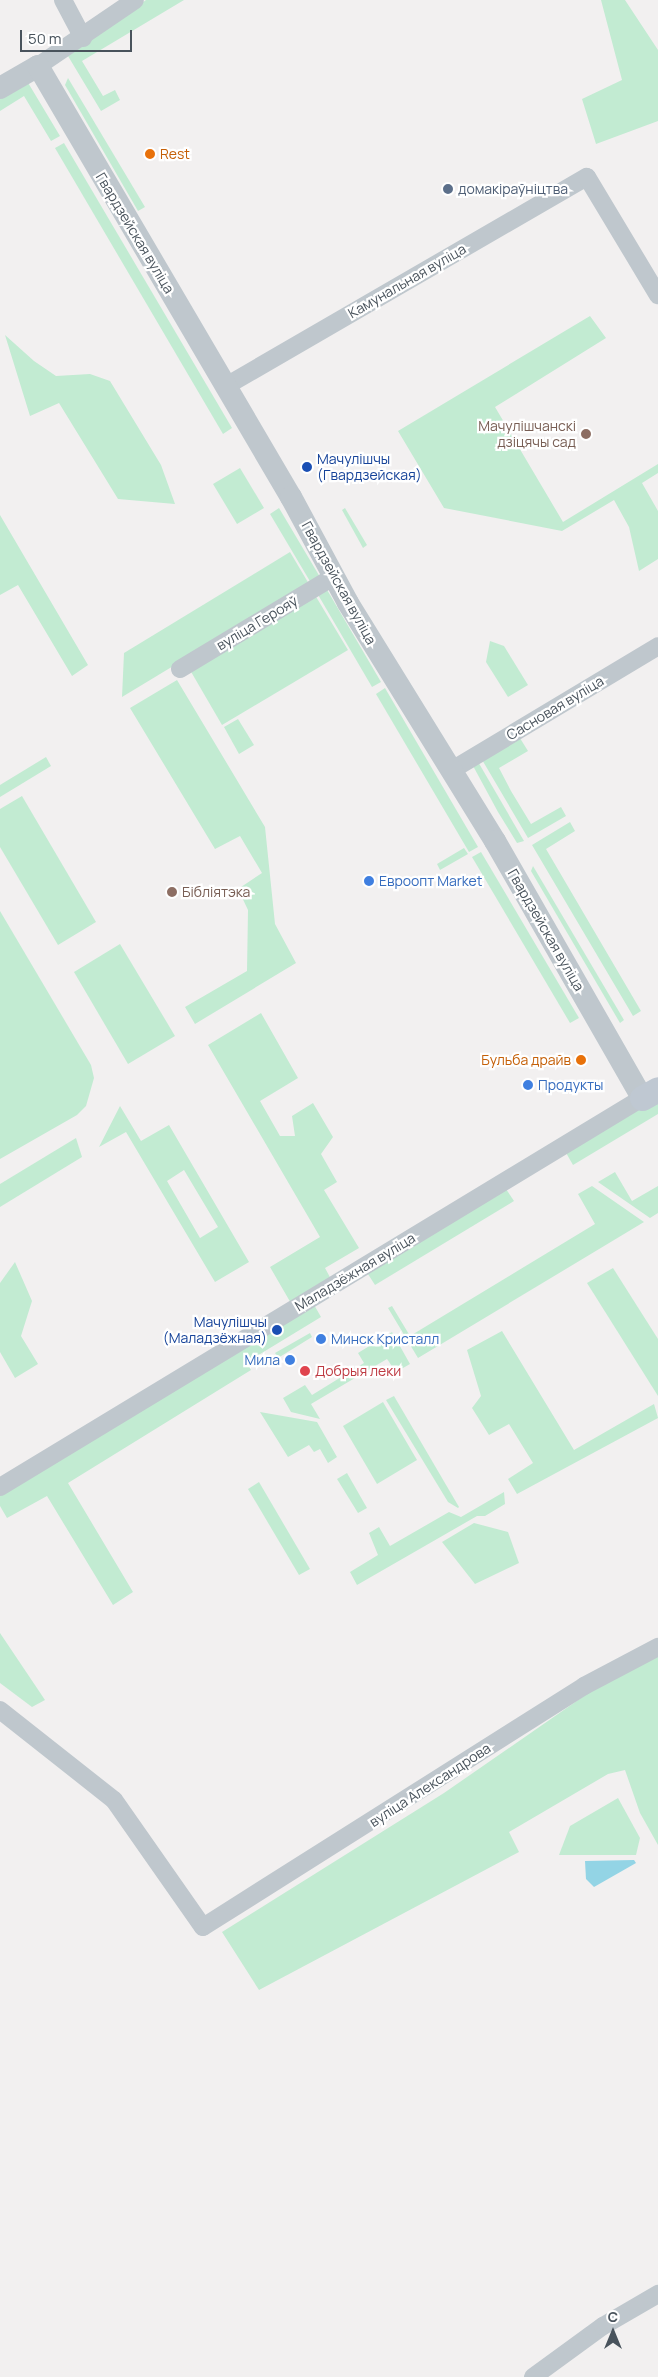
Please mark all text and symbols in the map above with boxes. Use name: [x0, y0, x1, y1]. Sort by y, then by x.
scale bar: [22, 20, 135, 52]
text: 50 m: [28, 28, 62, 49]
place label: Rest: [160, 146, 190, 162]
marker: Rest: [144, 148, 156, 160]
street label: Гвардзейская вуліца: [92, 170, 178, 296]
place label: домакіраўніцтва: [458, 181, 568, 197]
marker: домакіраўніцтва: [442, 183, 454, 195]
street label: Камунальная вуліца: [345, 240, 469, 322]
place label: Мачулішчанскі дзіцячы сад: [478, 418, 576, 451]
marker: Мачулішчанскі дзіцячы сад: [580, 428, 592, 440]
place label: Мачулішчы (Гвардзейская): [317, 451, 422, 484]
marker: Мачулішчы (Гвардзейская): [301, 461, 313, 473]
street label: Гвардзейская вуліца: [298, 519, 380, 647]
street label: вуліца Герояў: [213, 592, 301, 654]
street label: Сасновая вуліца: [503, 672, 607, 744]
street label: Гвардзейская вуліца: [504, 866, 588, 994]
place label: Евроопт Market: [379, 873, 482, 889]
marker: Евроопт Market: [363, 875, 375, 887]
place label: Бібліятэка: [182, 884, 250, 900]
marker: Бібліятэка: [166, 886, 178, 898]
place label: Бульба драйв: [481, 1052, 571, 1068]
marker: Бульба драйв: [575, 1054, 587, 1066]
place label: Продукты: [538, 1077, 603, 1093]
marker: Продукты: [522, 1079, 534, 1091]
street label: Маладзёжная вуліца: [292, 1229, 418, 1315]
place label: Мачулішчы (Маладзёжная): [163, 1314, 267, 1346]
marker: Мачулішчы (Маладзёжная): [271, 1324, 283, 1336]
place label: Минск Кристалл: [331, 1331, 439, 1347]
marker: Минск Кристалл: [315, 1333, 327, 1345]
place label: Мила: [244, 1352, 280, 1368]
marker: Мила: [284, 1354, 296, 1366]
place label: Добрыя леки: [315, 1363, 401, 1379]
marker: Добрыя леки: [299, 1365, 311, 1377]
street label: вуліца Александрова: [366, 1740, 494, 1830]
north arrow: [588, 2307, 638, 2357]
text: С: [608, 2307, 618, 2326]

